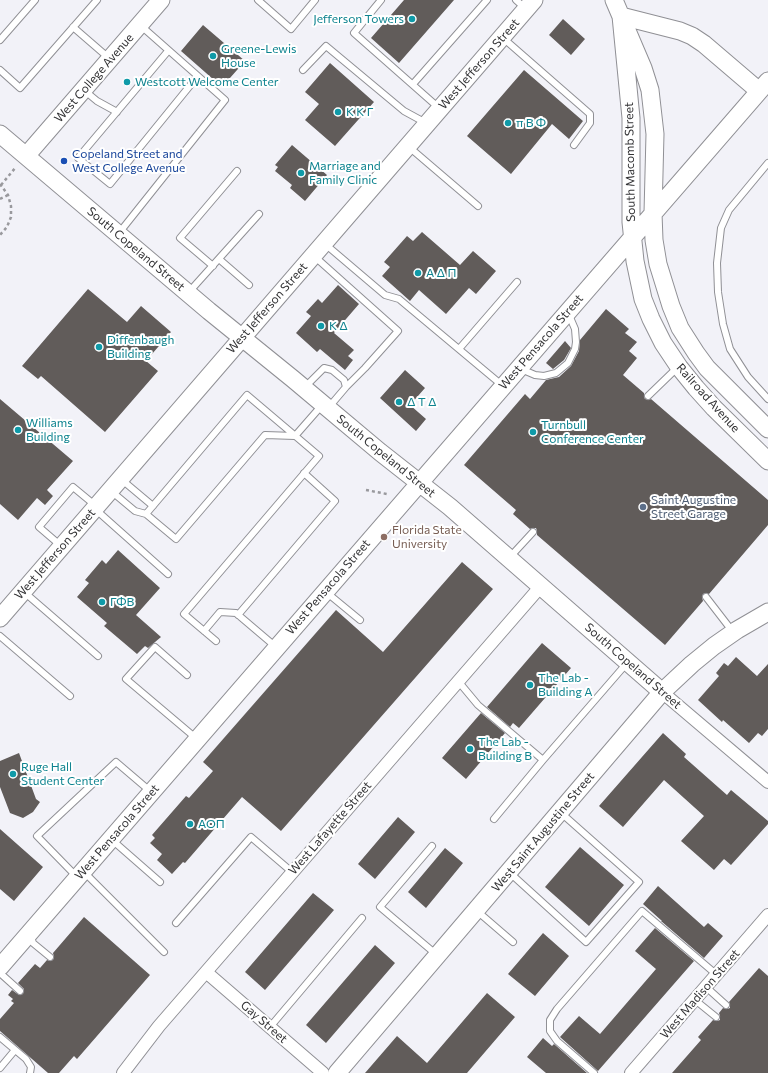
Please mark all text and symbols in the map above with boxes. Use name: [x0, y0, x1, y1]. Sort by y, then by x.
place label: Jefferson Towers: [313, 12, 404, 26]
marker: Jefferson Towers: [407, 14, 417, 24]
street label: West Jefferson Street: [436, 16, 522, 112]
street label: West College Avenue: [51, 31, 137, 125]
place label: Greene-Lewis House: [221, 42, 297, 70]
marker: Greene-Lewis House: [208, 51, 218, 61]
place label: Westcott Welcome Center: [135, 75, 279, 89]
marker: Westcott Welcome Center: [122, 77, 132, 87]
street label: South Macomb Street: [622, 102, 638, 222]
place label: Κ Κ Γ: [346, 105, 373, 119]
marker: Κ Κ Γ: [333, 107, 343, 117]
place label: π Β Φ: [516, 116, 546, 130]
marker: π Β Φ: [503, 118, 513, 128]
place label: Copeland Street and West College Avenue: [72, 147, 185, 175]
marker: Copeland Street and West College Avenue: [59, 156, 69, 166]
place label: Marriage and Family Clinic: [309, 159, 381, 187]
marker: Marriage and Family Clinic: [296, 168, 306, 178]
street label: South Copeland Street: [84, 204, 188, 294]
street label: West Jefferson Street: [224, 260, 310, 356]
place label: Α Δ Π: [426, 266, 456, 280]
marker: Α Δ Π: [413, 268, 423, 278]
street label: West Pensacola Street: [496, 292, 586, 392]
place label: Κ Δ: [329, 319, 348, 333]
marker: Κ Δ: [316, 321, 326, 331]
place label: Diffenbaugh Building: [107, 333, 174, 361]
marker: Diffenbaugh Building: [94, 342, 104, 352]
street label: Railroad Avenue: [673, 361, 743, 435]
place label: Δ Τ Δ: [407, 395, 437, 409]
marker: Δ Τ Δ: [394, 397, 404, 407]
street label: South Copeland Street: [334, 412, 438, 500]
place label: Williams Building: [26, 416, 73, 444]
place label: Turnbull Conference Center: [541, 418, 644, 446]
marker: Williams Building: [13, 425, 23, 435]
marker: Turnbull Conference Center: [528, 427, 538, 437]
place label: Saint Augustine Street Garage: [651, 493, 736, 521]
marker: Saint Augustine Street Garage: [638, 502, 648, 512]
street label: West Jefferson Street: [12, 506, 98, 602]
place label: Florida State University: [392, 523, 462, 551]
marker: Florida State University: [379, 532, 389, 542]
street label: West Pensacola Street: [283, 537, 373, 637]
place label: ΓΦΒ: [110, 595, 134, 609]
marker: ΓΦΒ: [97, 597, 107, 607]
street label: South Copeland Street: [582, 620, 684, 712]
place label: The Lab - Building A: [538, 671, 593, 699]
marker: The Lab - Building A: [525, 680, 535, 690]
place label: The Lab - Building B: [478, 735, 532, 763]
marker: The Lab - Building B: [465, 744, 475, 754]
place label: Ruge Hall Student Center: [21, 760, 104, 788]
marker: Ruge Hall Student Center: [8, 769, 18, 779]
street label: West Saint Augustine Street: [489, 769, 597, 895]
street label: West Lafayette Street: [286, 778, 374, 878]
street label: West Pensacola Street: [72, 782, 162, 882]
place label: ΑΟΠ: [198, 817, 225, 831]
marker: ΑΟΠ: [185, 819, 195, 829]
street label: West Madison Street: [657, 946, 743, 1042]
street label: Gay Street: [238, 998, 290, 1046]

